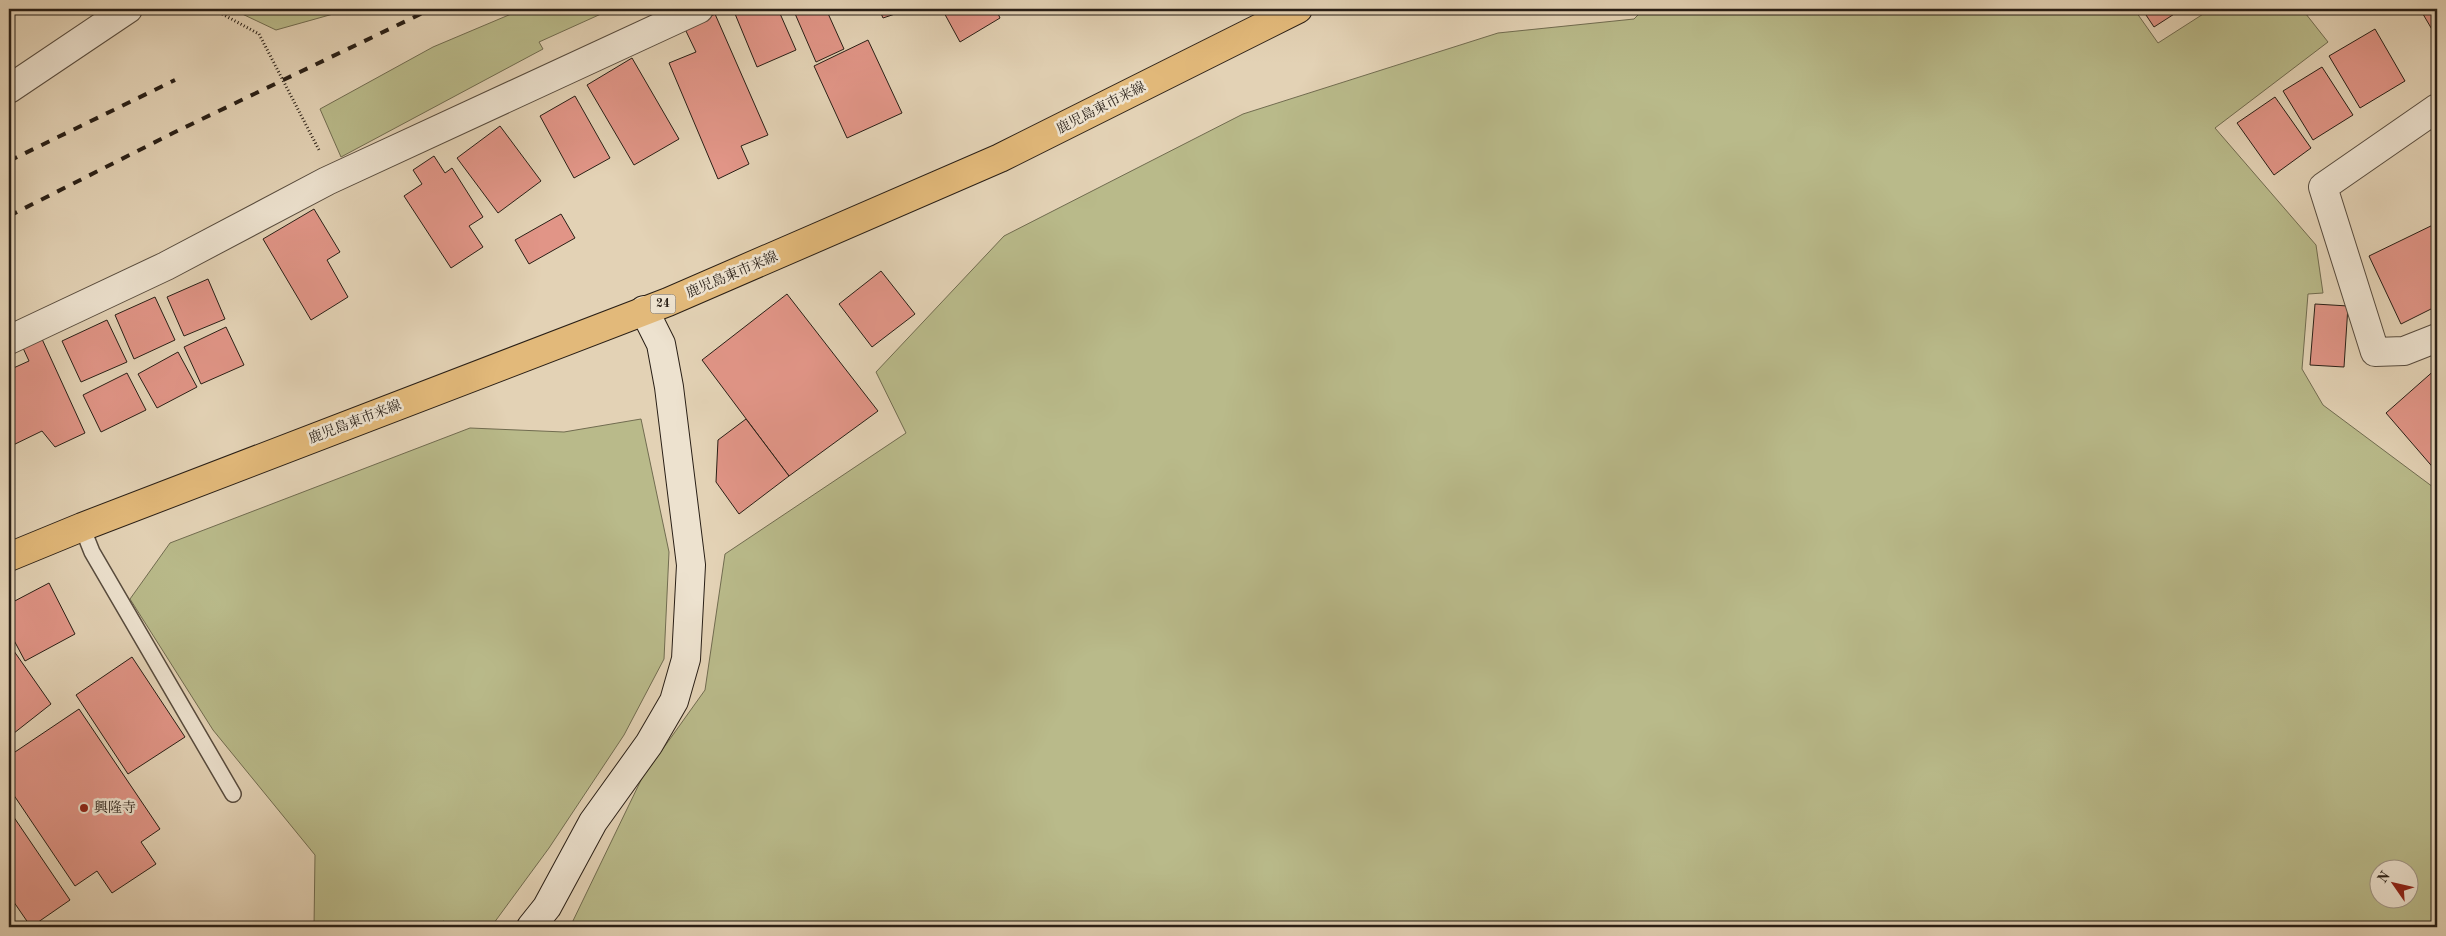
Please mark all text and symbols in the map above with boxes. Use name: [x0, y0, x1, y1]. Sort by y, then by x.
street label: 鹿児島東市来線: [1054, 79, 1148, 136]
street label: 鹿児島東市来線: [684, 248, 780, 301]
road number: 24: [650, 294, 676, 314]
street label: 鹿児島東市来線: [306, 397, 403, 446]
place label: 興隆寺: [94, 800, 136, 815]
marker: 興隆寺: [78, 802, 90, 814]
north arrow: [2368, 858, 2418, 908]
text: N: [2375, 869, 2393, 886]

